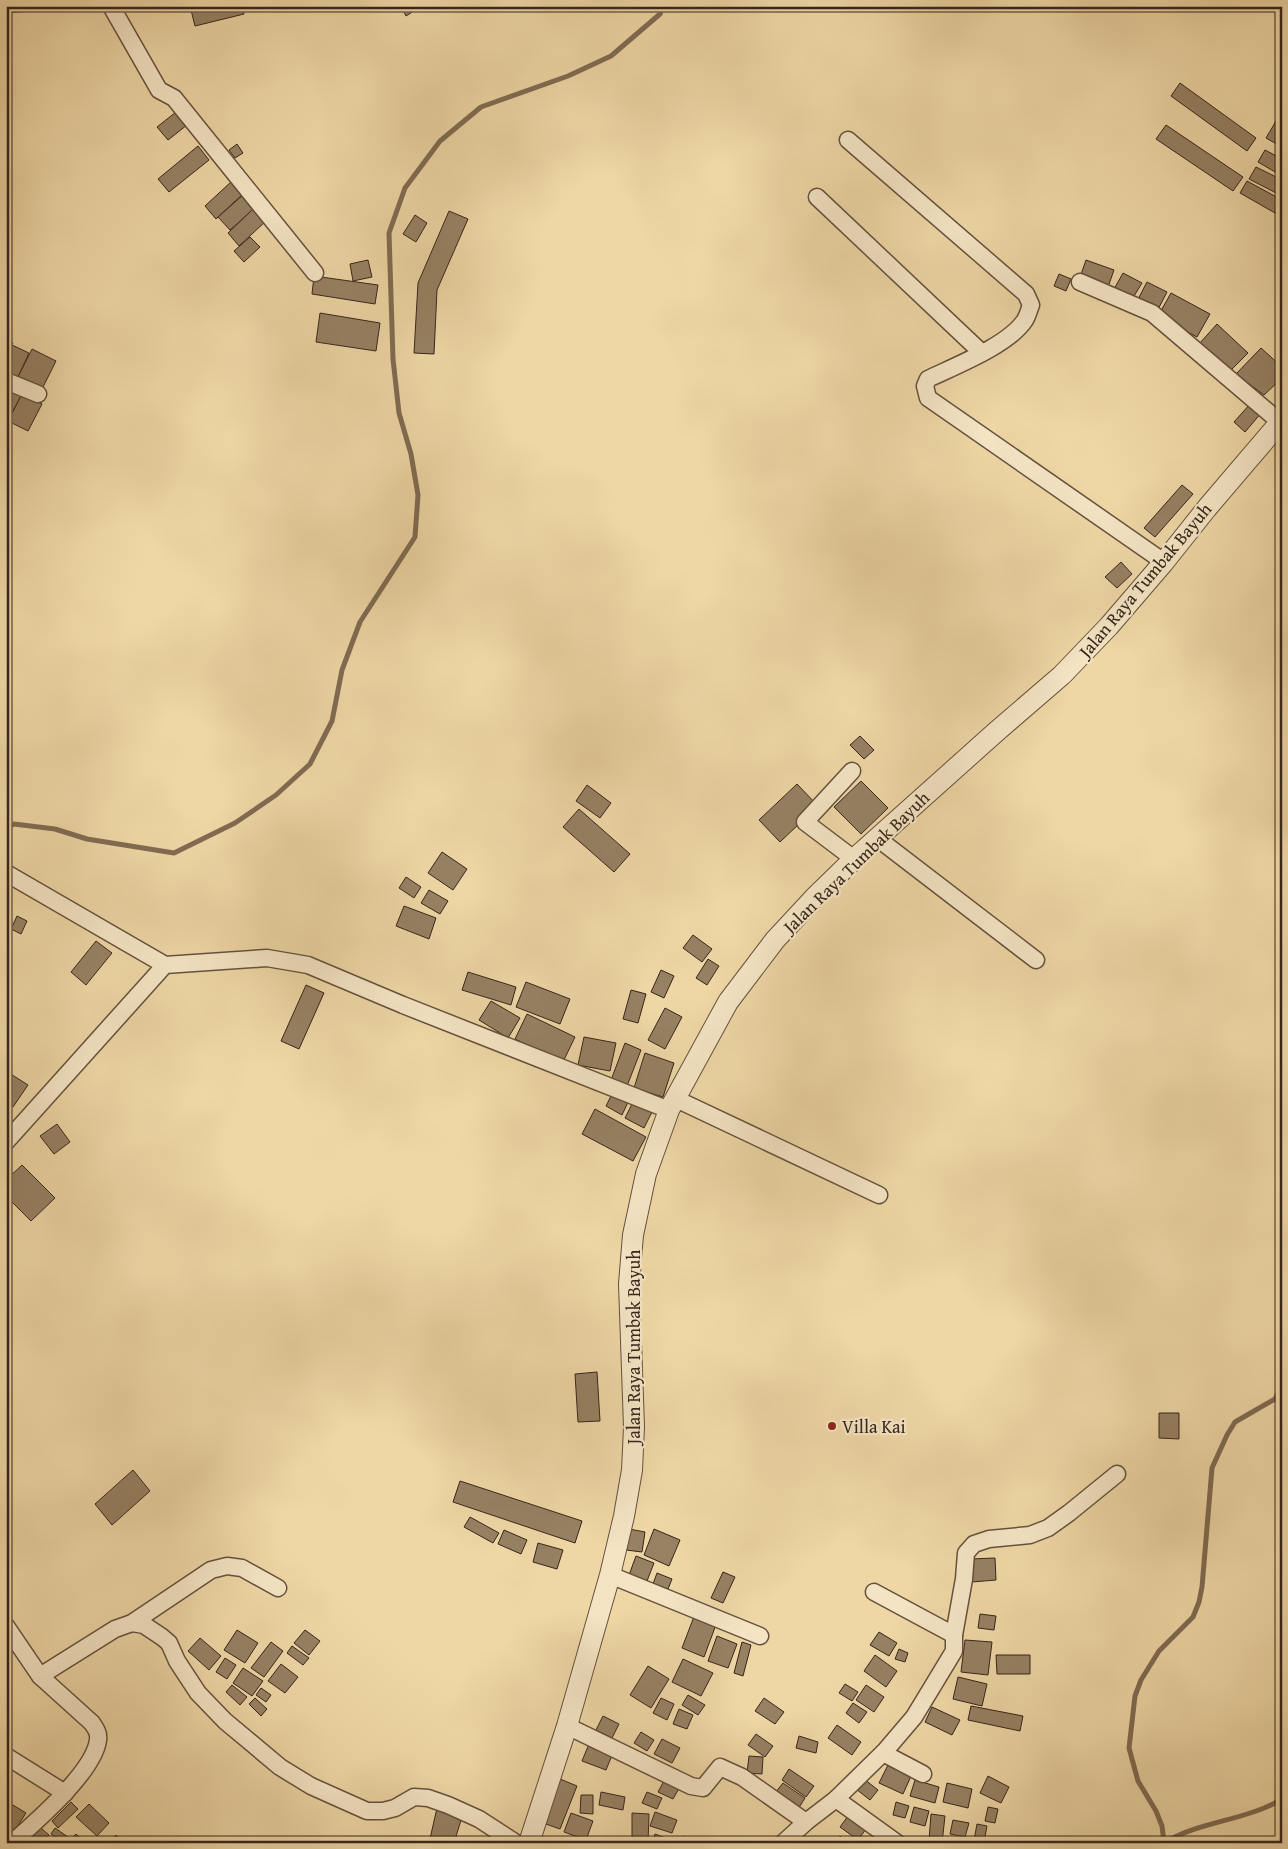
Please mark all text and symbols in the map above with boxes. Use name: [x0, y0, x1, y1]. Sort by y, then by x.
street label: Jalan Raya Tumbak Bayuh: [1071, 497, 1218, 665]
street label: Jalan Raya Tumbak Bayuh: [775, 785, 935, 941]
street label: Jalan Raya Tumbak Bayuh: [620, 1250, 647, 1446]
place label: Villa Kai: [842, 1413, 906, 1440]
marker: Villa Kai: [826, 1420, 838, 1432]

